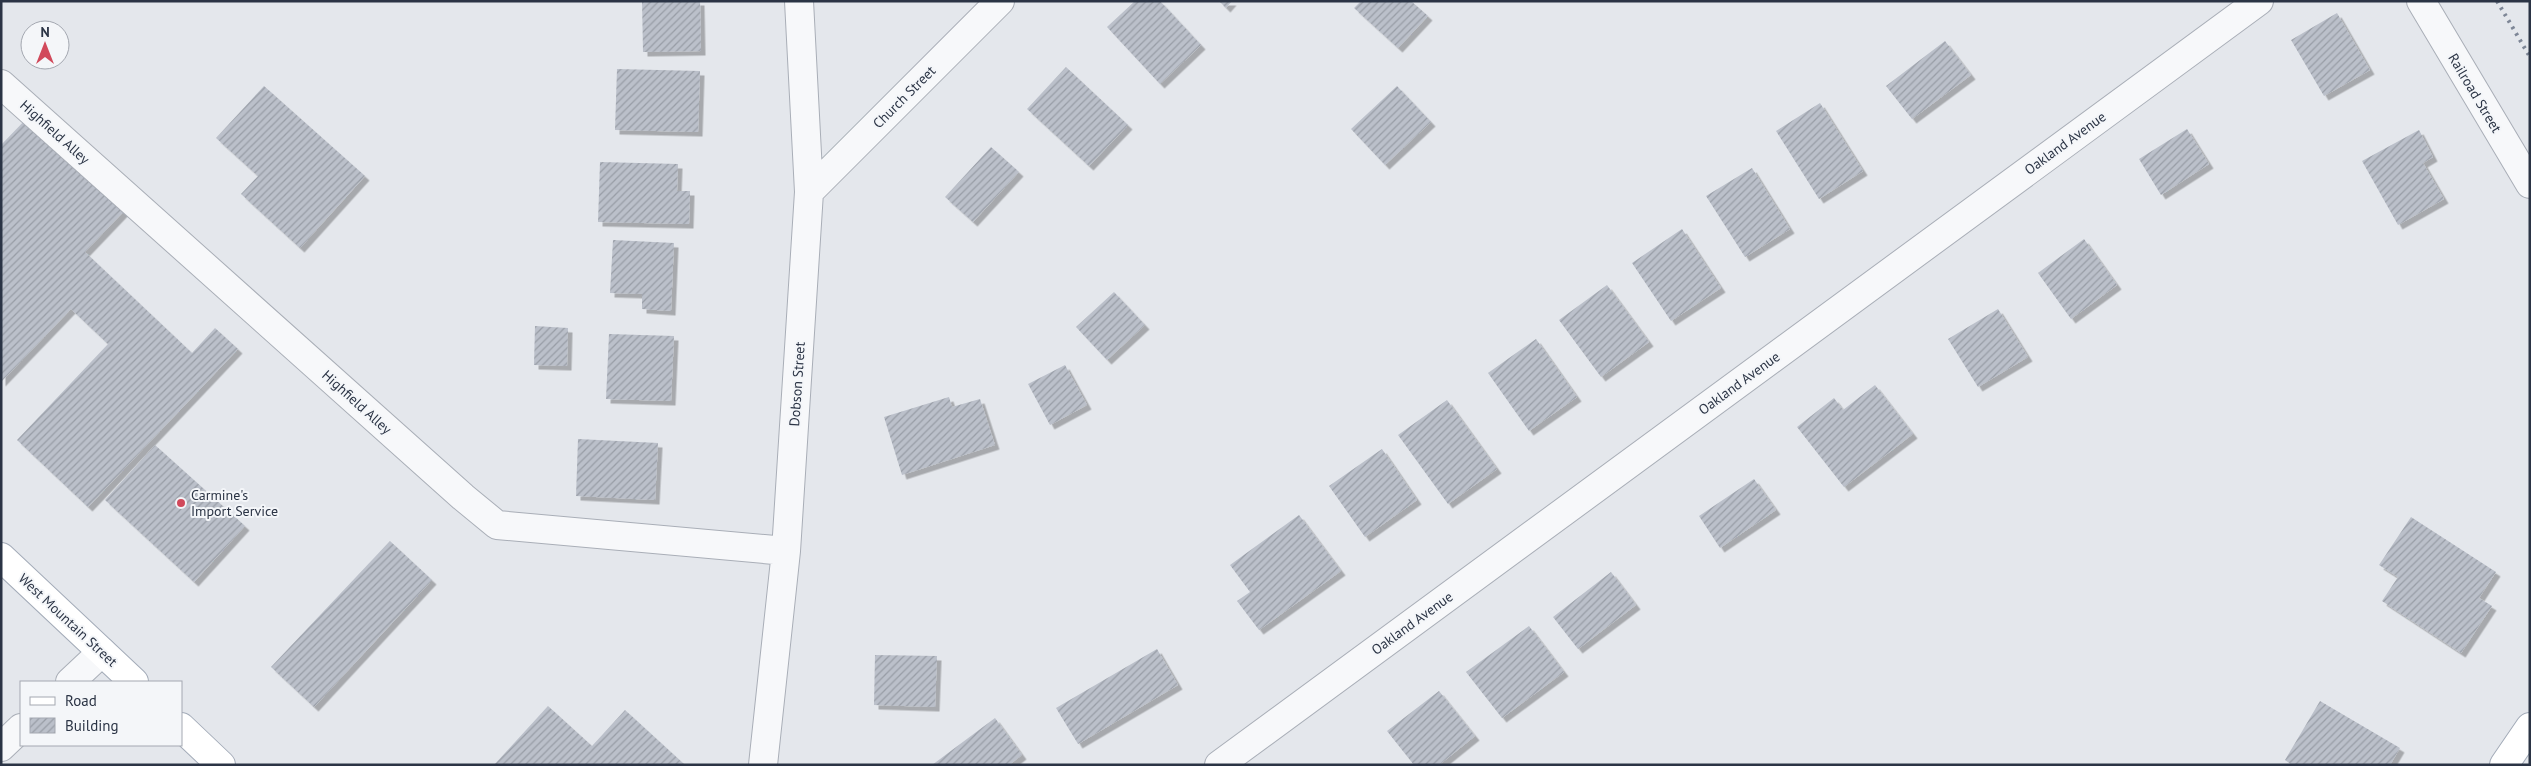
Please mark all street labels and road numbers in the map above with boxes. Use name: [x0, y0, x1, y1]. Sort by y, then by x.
street label: Railroad Street: [2444, 50, 2506, 136]
street label: Church Street: [869, 62, 939, 132]
street label: Highfield Alley: [16, 96, 94, 168]
street label: Oakland Avenue: [2021, 107, 2109, 179]
street label: Dobson Street: [785, 341, 809, 427]
street label: Oakland Avenue: [1695, 347, 1783, 419]
street label: Highfield Alley: [318, 366, 396, 438]
street label: West Mountain Street: [15, 569, 121, 671]
street label: Oakland Avenue: [1368, 587, 1456, 659]

